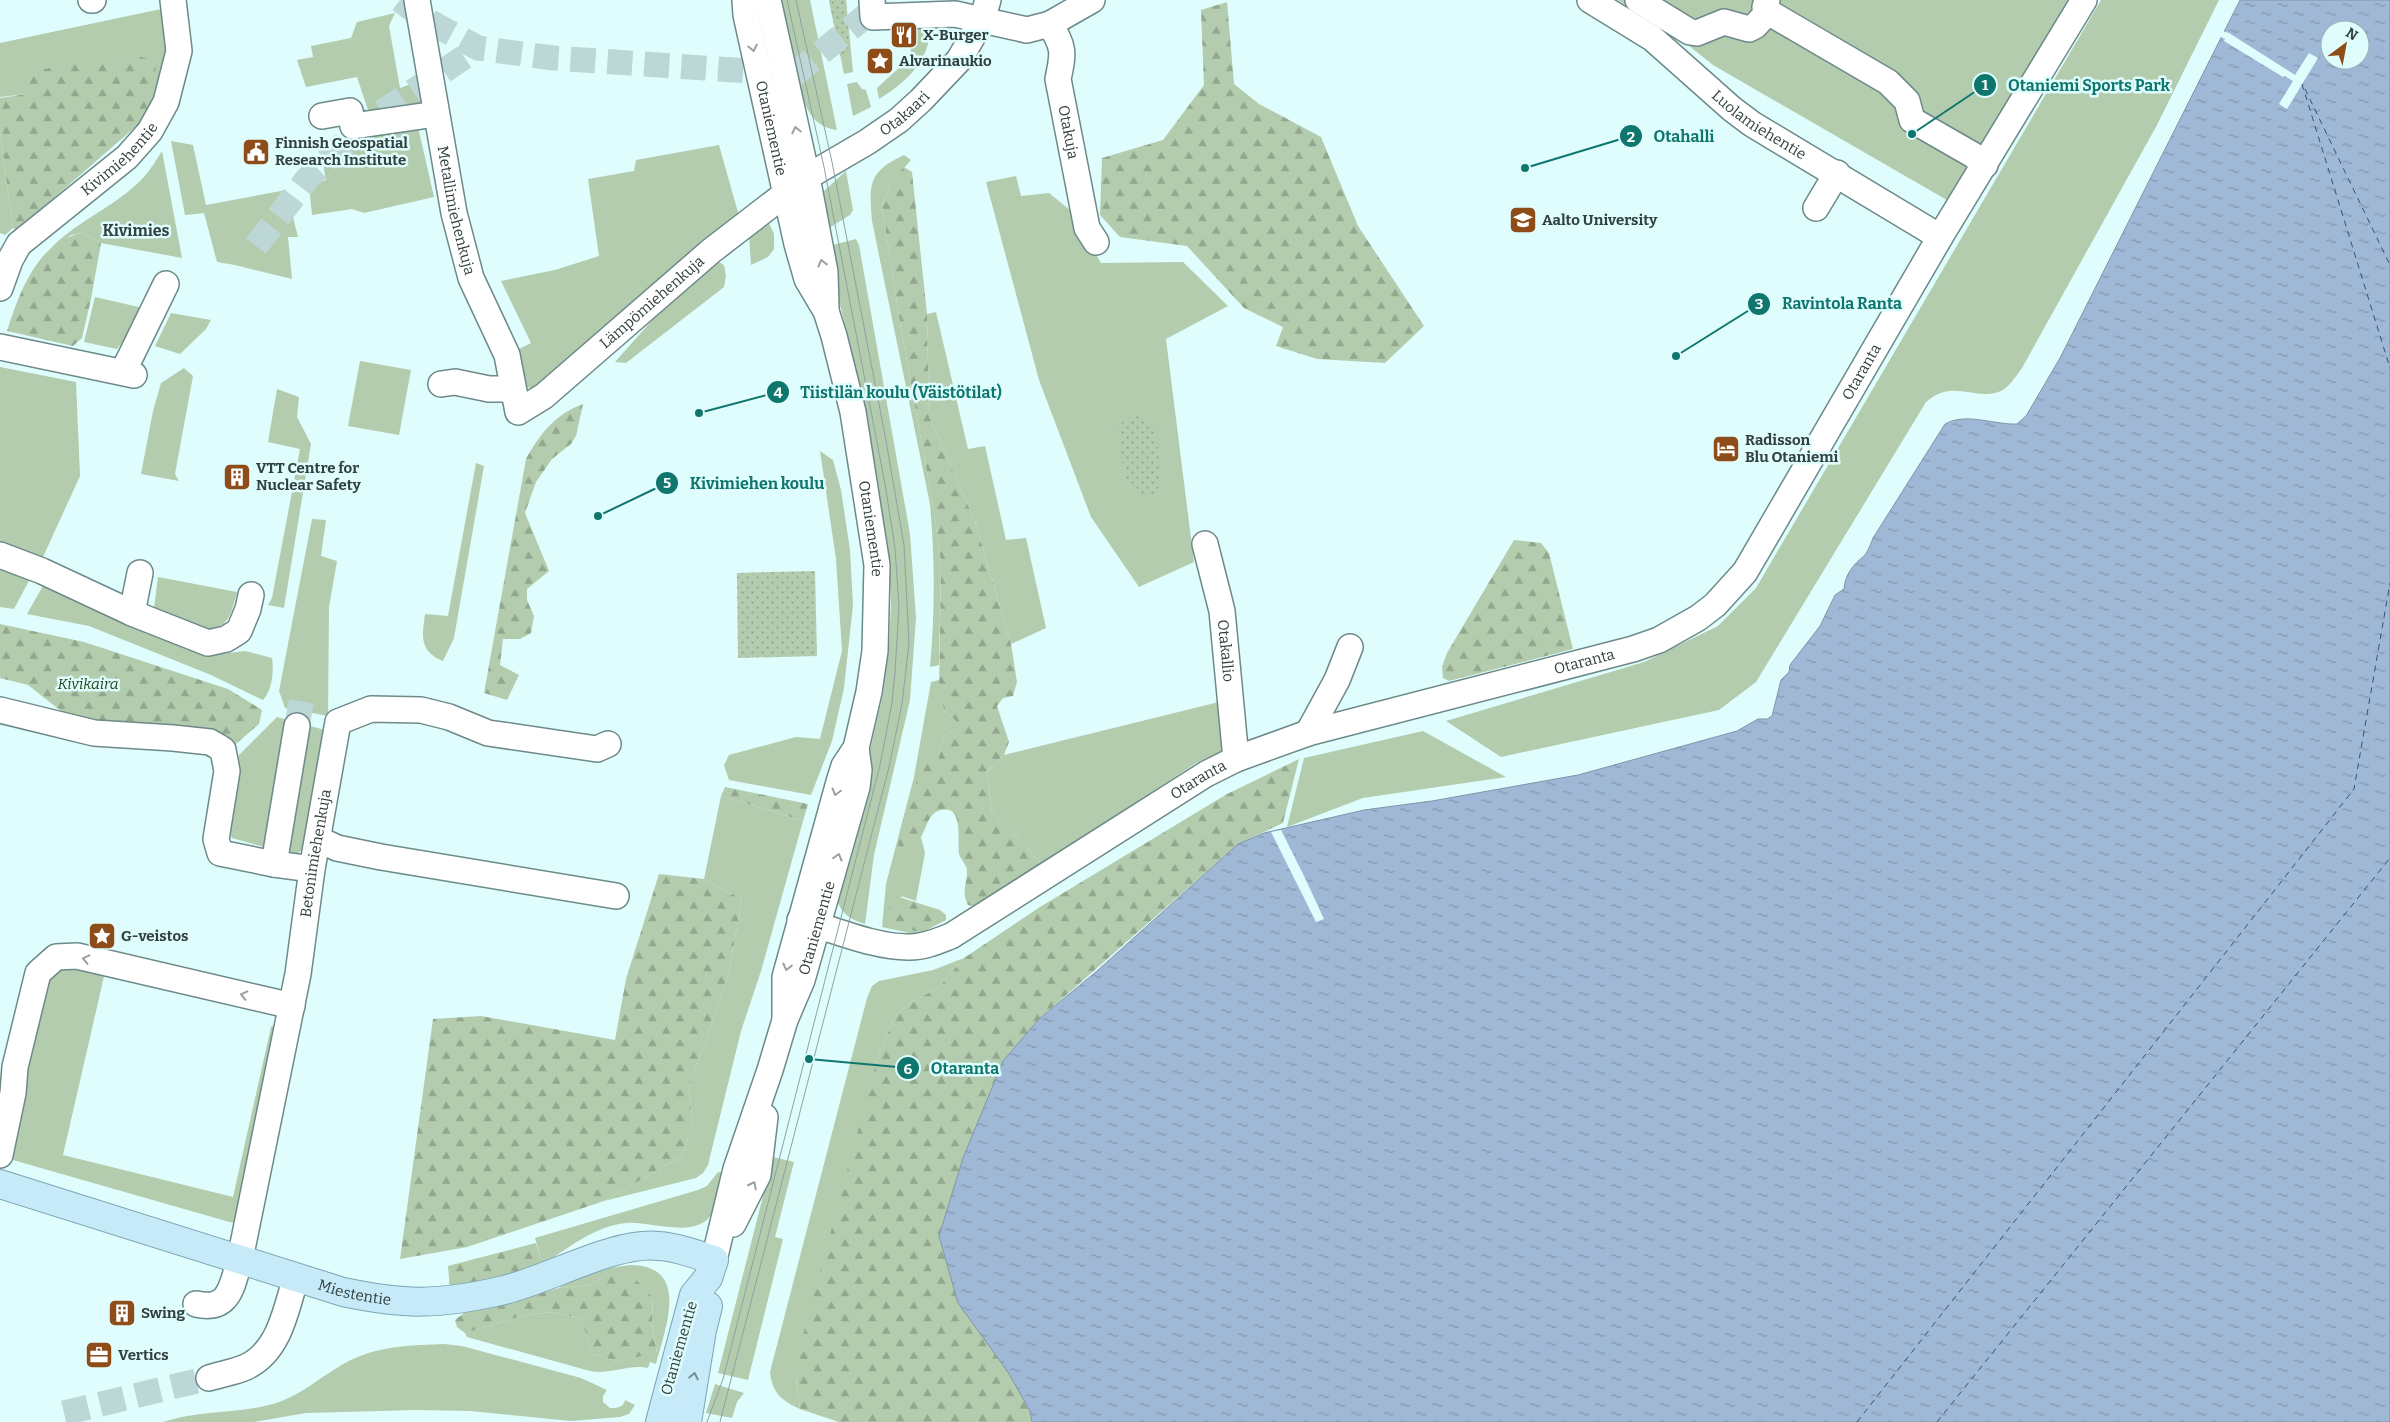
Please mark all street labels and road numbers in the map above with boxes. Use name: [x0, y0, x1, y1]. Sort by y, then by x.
street label: Otaniementie: [752, 79, 791, 177]
street label: Luolamiehentie: [1708, 86, 1809, 163]
street label: Otakaari: [876, 87, 934, 140]
street label: Otakuja: [1054, 104, 1082, 161]
street label: Kivimiehentie: [77, 120, 162, 199]
street label: Metallimiehenkuja: [433, 144, 479, 277]
street label: Lämpömiehenkuja: [596, 252, 708, 352]
street label: Otaranta: [1838, 341, 1885, 403]
street label: Otaniementie: [855, 479, 886, 577]
street label: Otakallio: [1214, 619, 1238, 683]
street label: Otaranta: [1552, 645, 1617, 678]
street label: Otaranta: [1167, 756, 1229, 803]
street label: Betonimiehenkuja: [297, 788, 335, 918]
street label: Otaniementie: [795, 879, 839, 977]
street label: Miestentie: [316, 1276, 392, 1309]
street label: Otaniementie: [657, 1299, 701, 1397]

